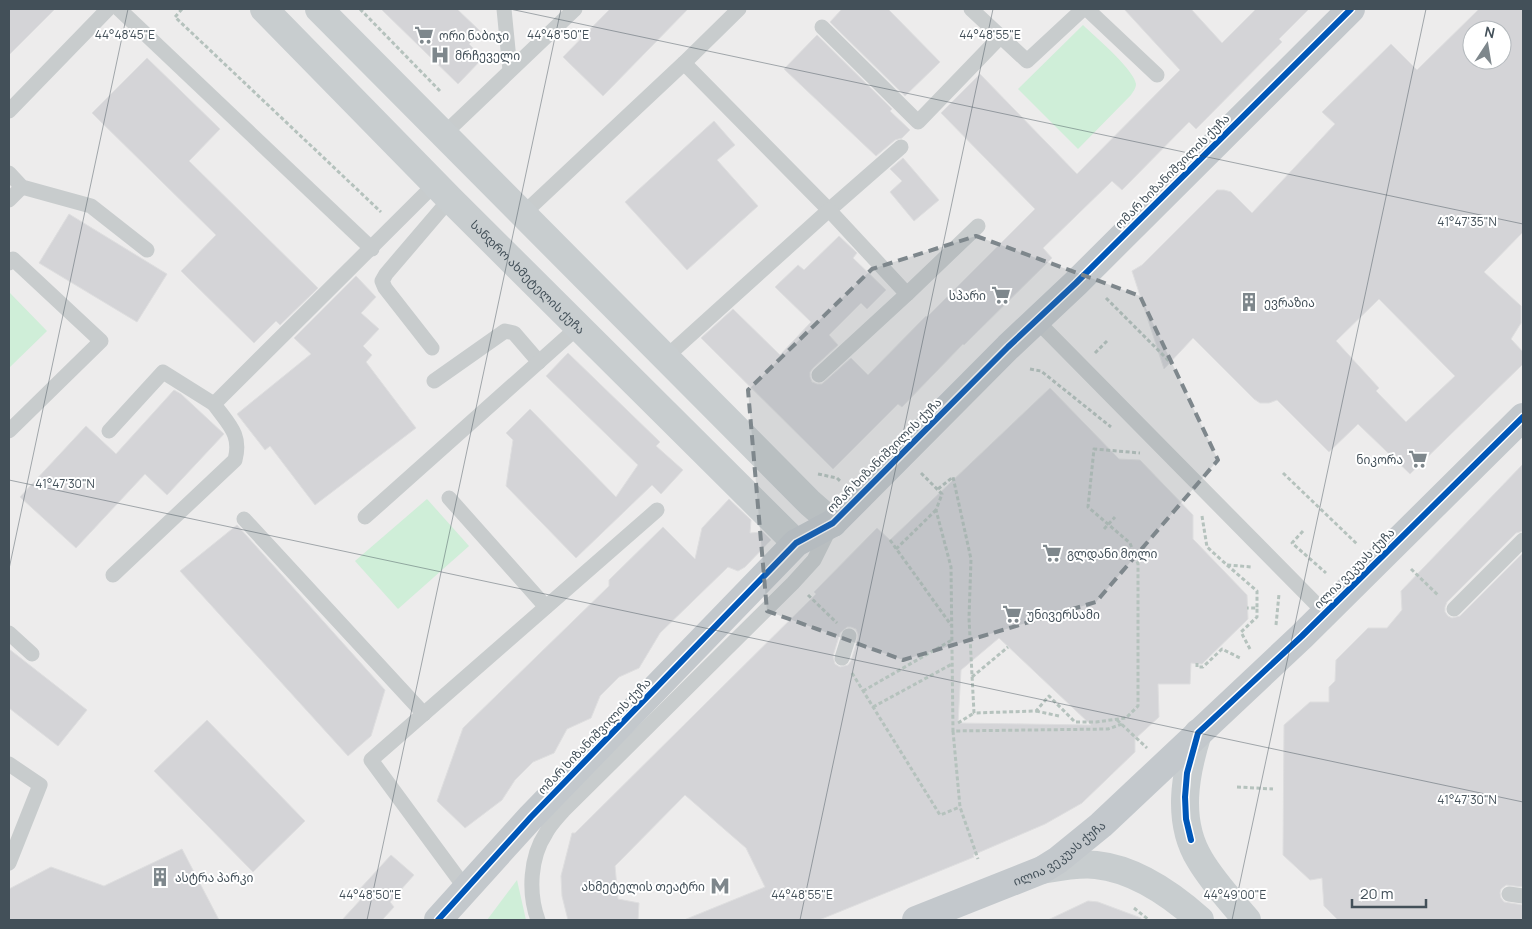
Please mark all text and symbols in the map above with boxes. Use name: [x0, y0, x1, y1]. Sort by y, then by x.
north arrow: [1462, 20, 1512, 70]
text: N: [1483, 21, 1497, 42]
supermarket icon: ორი ნაბიჯი: [413, 24, 435, 46]
text: 44°48'45"E: [95, 26, 155, 43]
text: 44°48'50"E: [527, 26, 589, 43]
text: 44°48'55"E: [959, 26, 1021, 43]
place label: ორი ნაბიჯი: [439, 27, 509, 44]
hospital icon: მრჩეველი: [429, 44, 451, 66]
place label: მრჩეველი: [455, 47, 520, 64]
street label: ომარ ხიზანიშვილის ქუჩა: [1111, 110, 1233, 232]
text: 41°47'35"N: [1437, 213, 1497, 230]
street label: სანდრო ახმეტელის ქუჩა: [467, 216, 589, 337]
supermarket icon: სპარი: [990, 284, 1012, 306]
place label: სპარი: [949, 287, 986, 304]
building icon: ევრაზია: [1238, 291, 1260, 313]
place label: ევრაზია: [1264, 294, 1315, 311]
street label: ომარ ხიზანიშვილის ქუჩა: [823, 394, 945, 516]
supermarket icon: ნიკორა: [1407, 448, 1429, 470]
place label: ნიკორა: [1356, 451, 1403, 468]
text: 41°47'30"N: [35, 475, 95, 492]
street label: ილია ვეკუას ქუჩა: [1310, 524, 1398, 612]
supermarket icon: გლდანი მოლი: [1041, 542, 1063, 564]
place label: გლდანი მოლი: [1067, 545, 1158, 562]
supermarket icon: უნივერსამი: [1001, 603, 1023, 625]
place label: უნივერსამი: [1027, 606, 1100, 623]
street label: ომარ ხიზანიშვილის ქუჩა: [534, 674, 654, 798]
text: 41°47'30"N: [1437, 791, 1497, 808]
street label: ილია ვეკუას ქუჩა: [1010, 816, 1109, 889]
building icon: ასტრა პარკი: [149, 866, 171, 888]
place label: ასტრა პარკი: [175, 869, 254, 886]
metro station icon: ახმეტელის თეატრი: [709, 875, 731, 897]
scale bar: [1352, 876, 1426, 908]
place label: ახმეტელის თეატრი: [581, 878, 705, 895]
text: 20 m: [1360, 883, 1393, 904]
text: 44°48'50"E: [339, 886, 401, 903]
text: 44°48'55"E: [771, 886, 833, 903]
text: 44°49'00"E: [1204, 886, 1267, 903]

